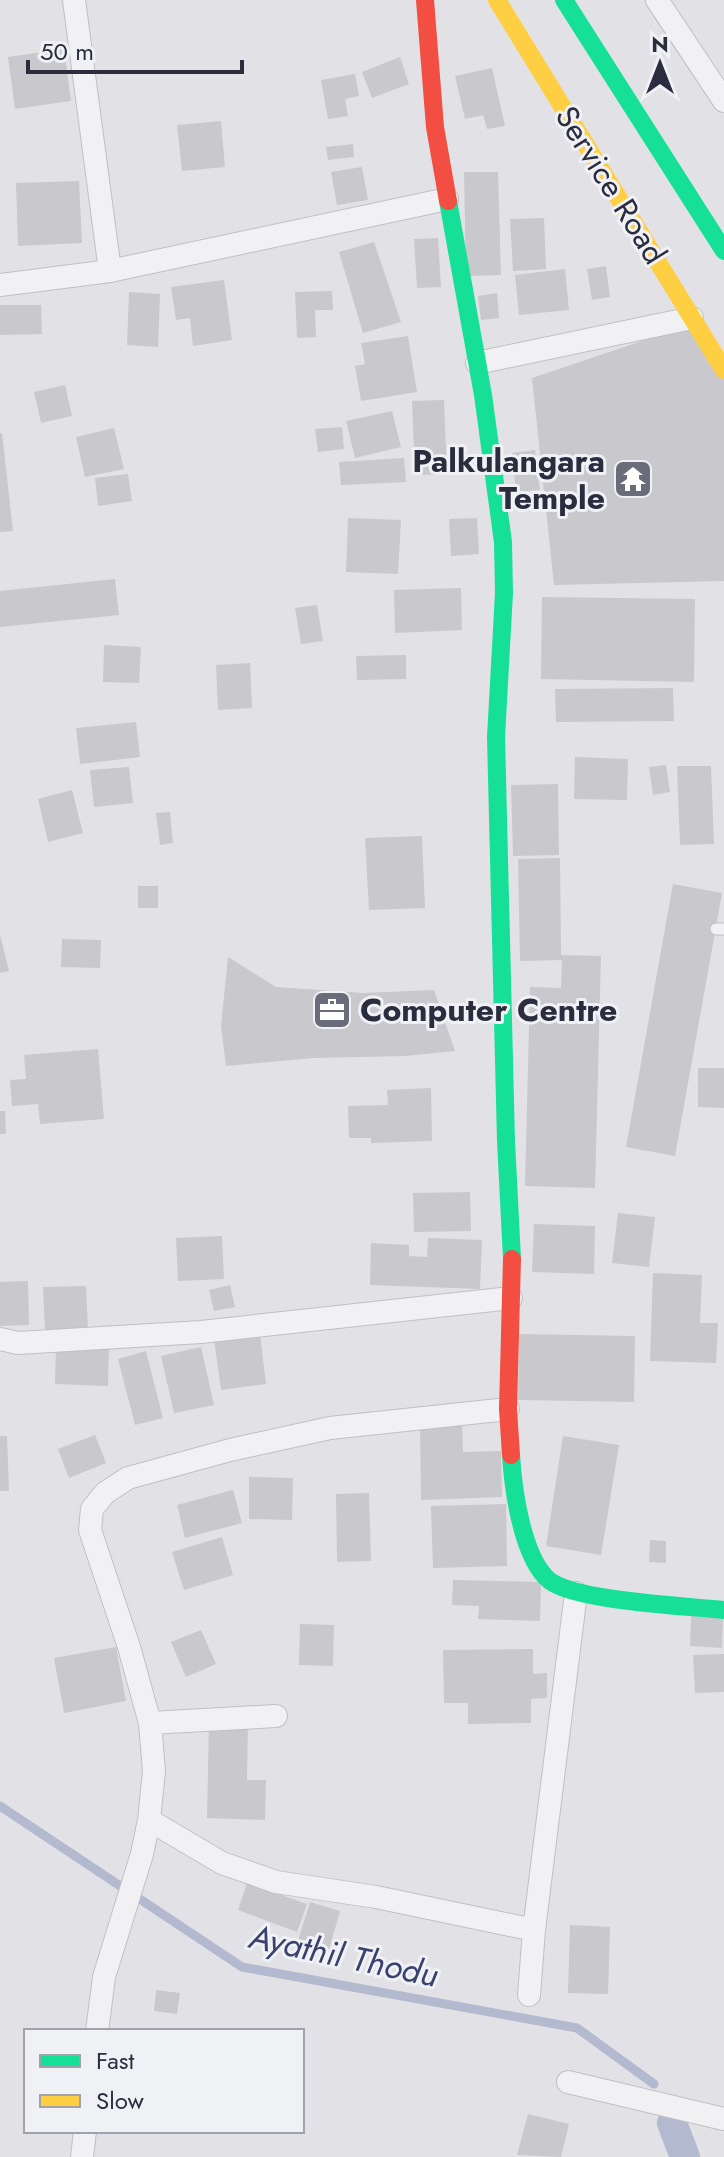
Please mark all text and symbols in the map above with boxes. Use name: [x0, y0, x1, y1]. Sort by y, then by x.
scale bar: [28, 24, 242, 74]
north arrow: [620, 24, 700, 104]
text: N: [651, 28, 669, 60]
text: 50 m: [40, 34, 94, 69]
street label: Service Road: [544, 97, 678, 273]
place label: Palkulangara Temple: [412, 438, 605, 521]
temple icon: Palkulangara Temple: [612, 458, 654, 500]
place label: Computer Centre: [360, 987, 617, 1033]
office icon: Computer Centre: [311, 989, 353, 1031]
water label: Ayathil Thodu: [244, 1912, 443, 2000]
legend: [24, 2029, 304, 2133]
text: Fast: [96, 2043, 134, 2078]
text: Slow: [96, 2083, 144, 2118]

